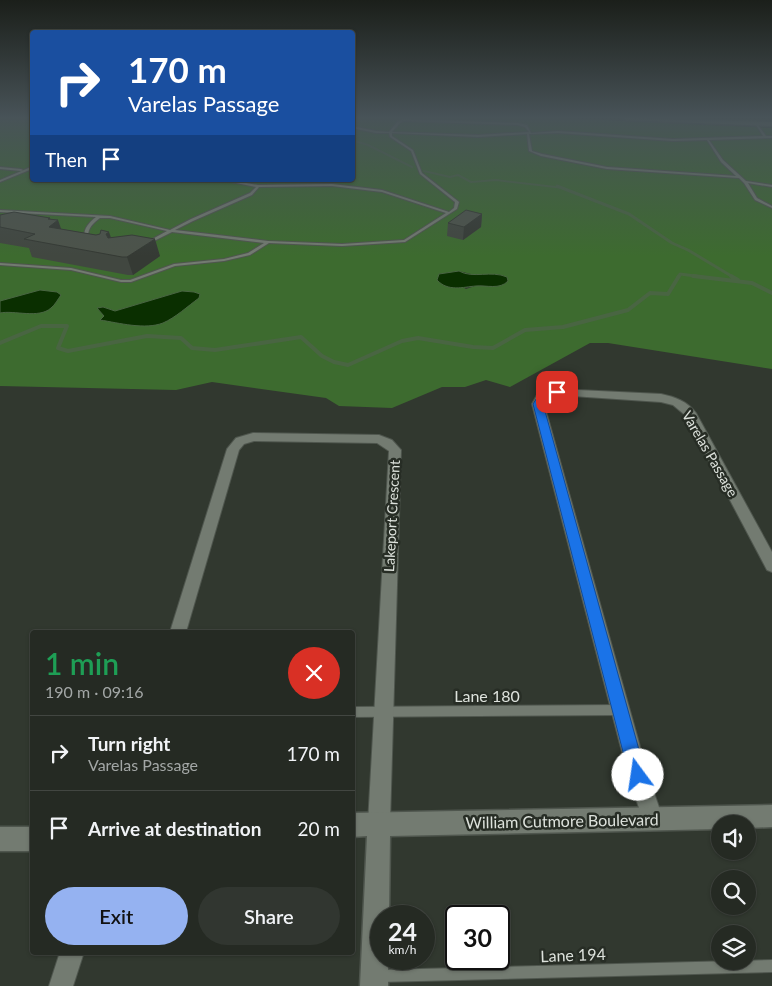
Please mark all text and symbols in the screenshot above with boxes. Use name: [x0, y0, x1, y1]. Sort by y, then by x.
text: 170 m: [128, 48, 227, 90]
icon: right: [45, 50, 110, 115]
text: Varelas Passage: [128, 90, 279, 117]
icon: arrive: [97, 145, 125, 173]
text: Then: [45, 148, 87, 171]
pin: [536, 371, 578, 413]
icon: arrive: [543, 378, 571, 406]
street label: Varelas Passage: [679, 408, 742, 500]
street label: Lakeport Crescent: [380, 460, 403, 572]
text: 1 min: [45, 645, 119, 681]
button: close: [288, 647, 340, 699]
text: 190 m · 09:16: [45, 682, 144, 701]
street label: Lane 180: [454, 686, 520, 705]
text: Turn right: [88, 732, 170, 755]
icon: right: [45, 739, 73, 767]
text: 170 m: [286, 742, 340, 765]
position arrow: [611, 748, 663, 800]
text: Varelas Passage: [88, 755, 198, 774]
street label: William Cutmore Boulevard: [465, 809, 659, 832]
icon: arrive: [45, 814, 73, 842]
map controls: [711, 815, 756, 970]
button: sound: [711, 815, 756, 860]
text: Arrive at destination: [88, 817, 261, 840]
text: 20 m: [297, 817, 340, 840]
button: search: [711, 870, 756, 915]
button: Exit: [45, 887, 188, 945]
button: Share: [198, 887, 340, 945]
speed limit sign: 30: [445, 905, 510, 970]
text: 24: [388, 916, 417, 946]
button: layers: [711, 925, 756, 970]
text: km/h: [388, 942, 417, 957]
street label: Lane 194: [540, 944, 606, 965]

